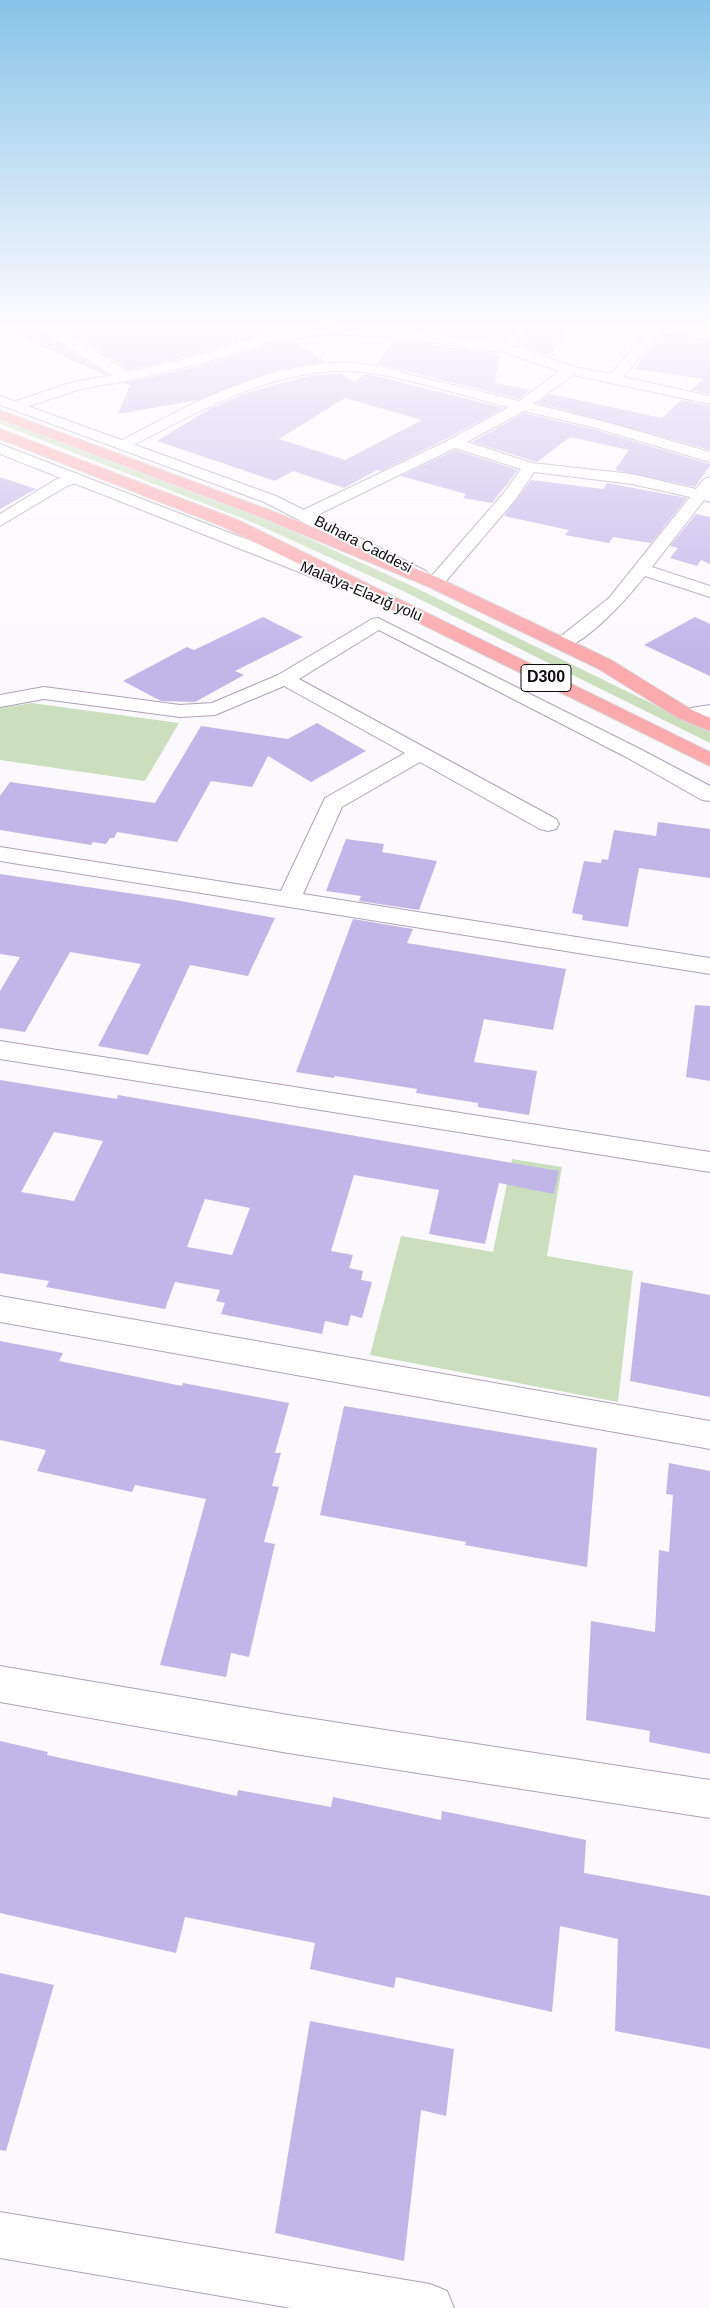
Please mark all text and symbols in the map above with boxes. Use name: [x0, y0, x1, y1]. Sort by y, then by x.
street label: Buhara Caddesi: [311, 513, 415, 577]
street label: Malatya-Elazığ yolu: [297, 558, 425, 626]
road number: D300: [521, 664, 571, 691]

